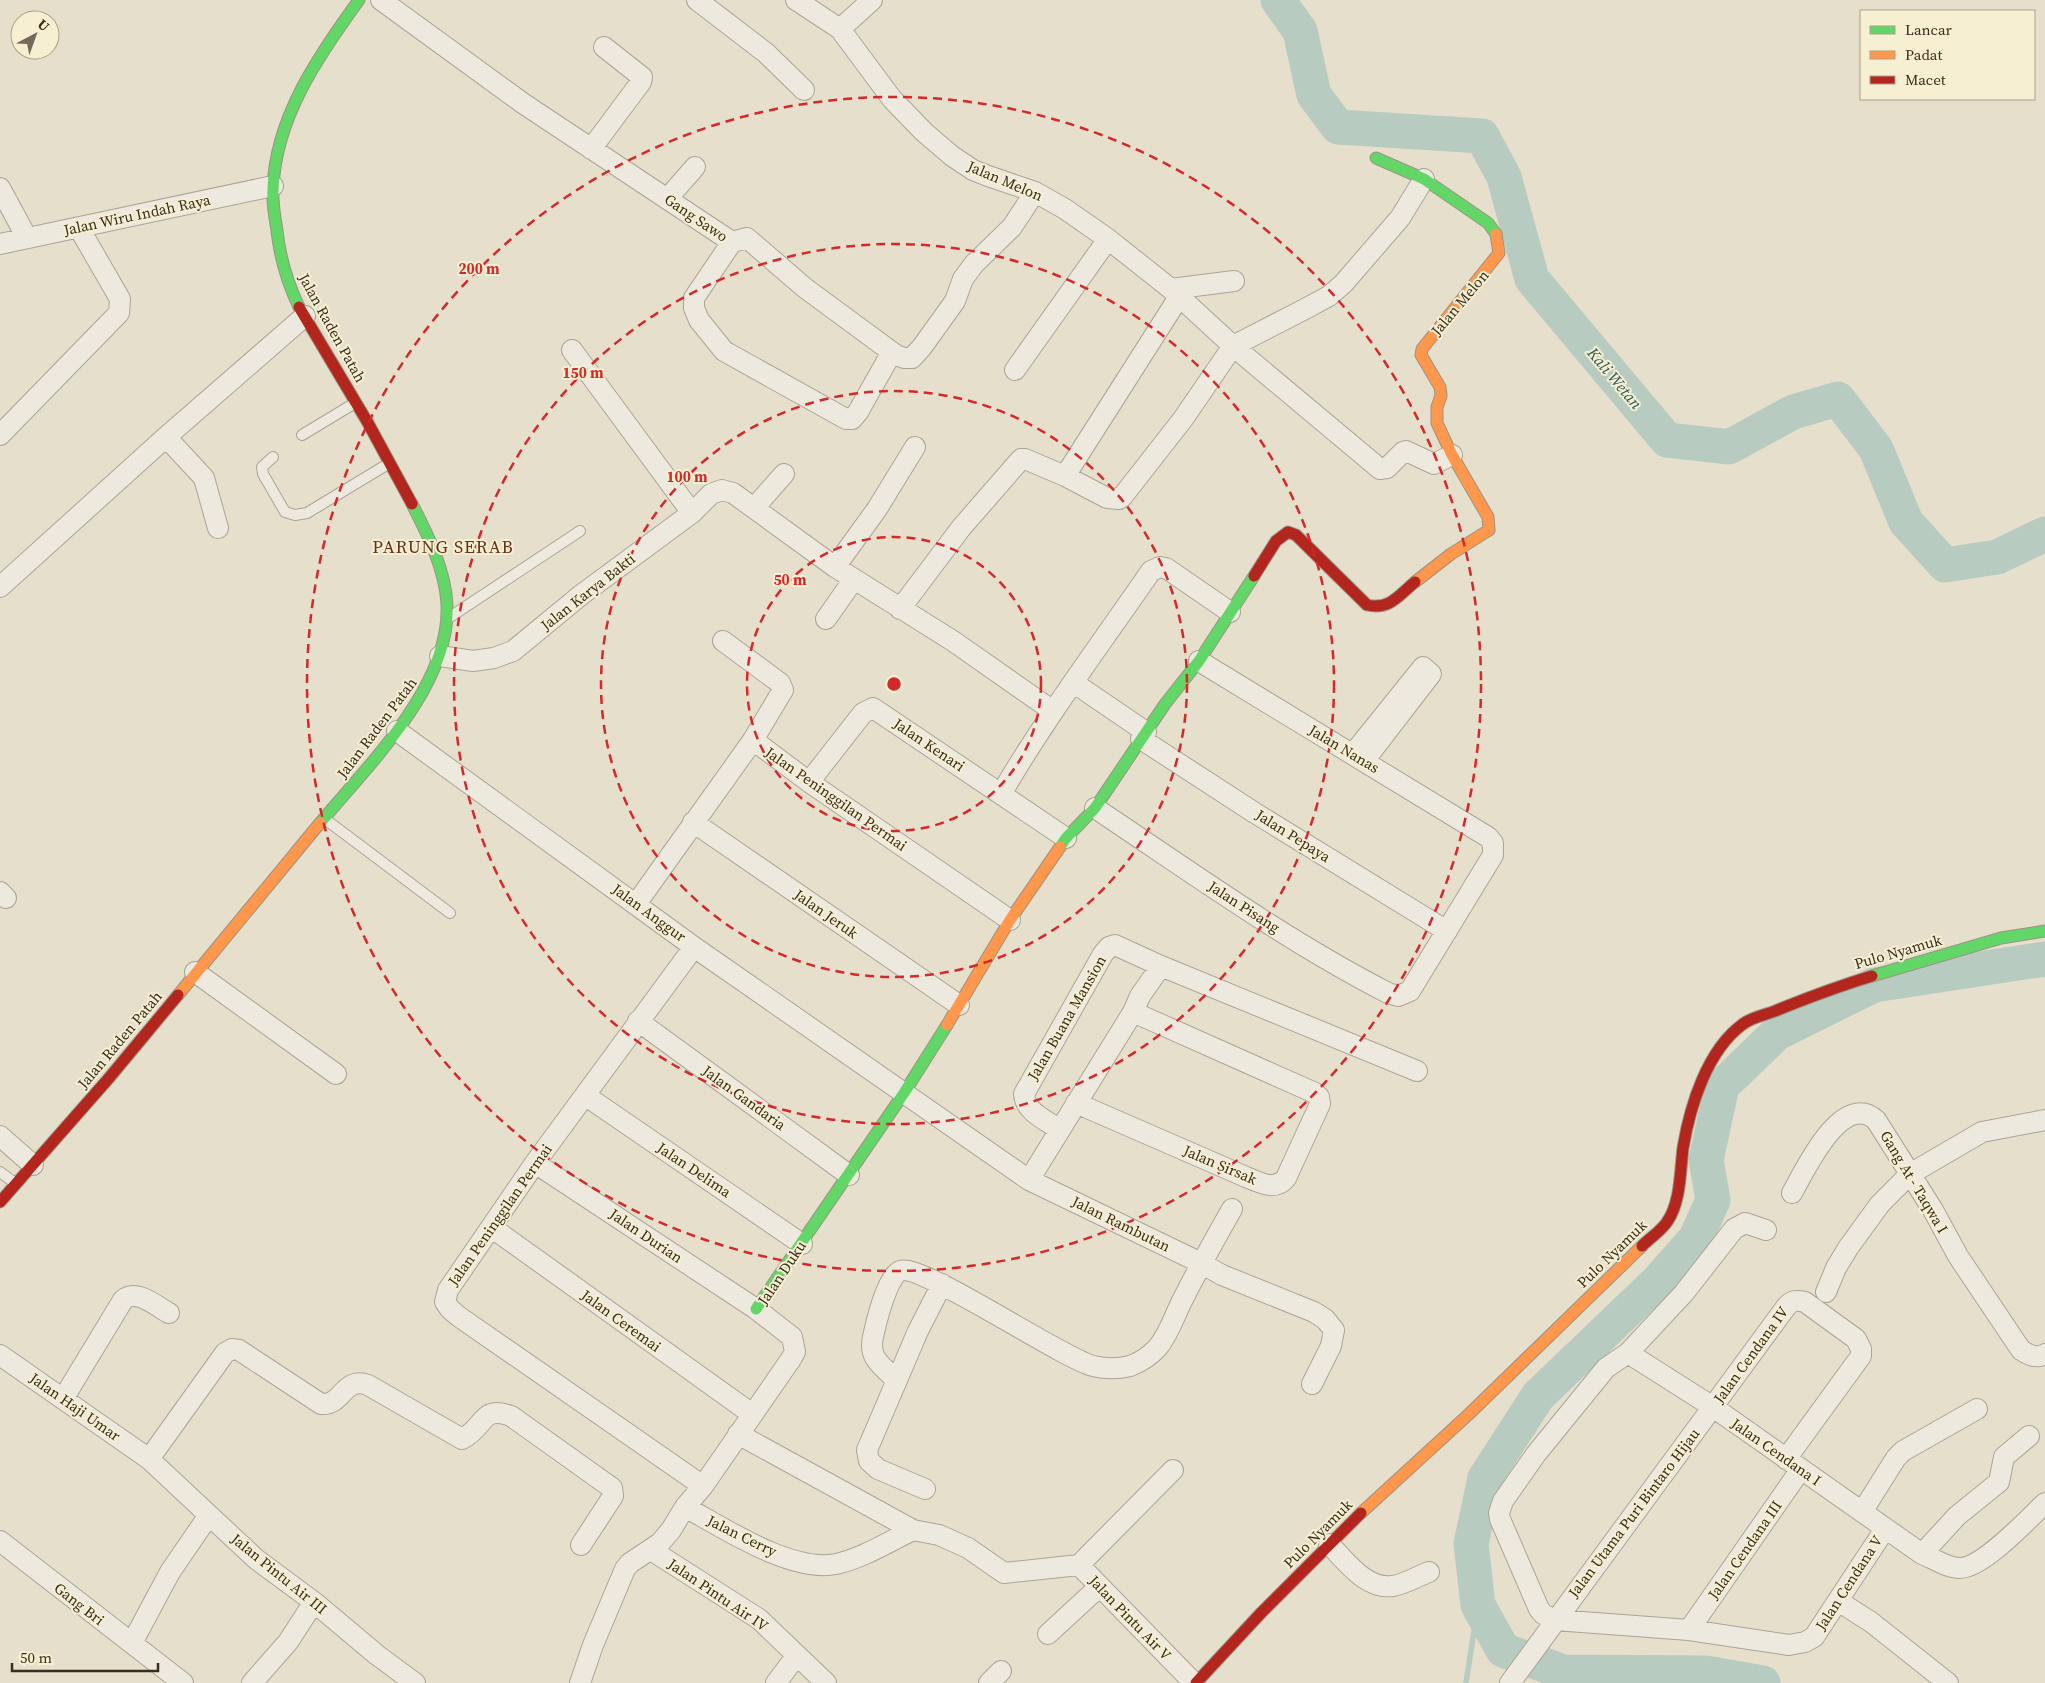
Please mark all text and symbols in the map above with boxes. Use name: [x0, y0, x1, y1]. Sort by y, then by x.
north arrow: [10, 10, 60, 60]
legend: [1860, 10, 2035, 100]
text: U: [33, 14, 54, 36]
text: Lancar: [1905, 19, 1952, 40]
text: Padat: [1905, 44, 1942, 65]
text: Macet: [1905, 69, 1946, 90]
street label: Jalan Melon: [963, 155, 1046, 206]
street label: Jalan Wiru Indah Raya: [61, 189, 213, 241]
street label: Gang Sawo: [660, 189, 732, 247]
text: 200 m: [458, 258, 500, 279]
street label: Jalan Melon: [1425, 265, 1493, 341]
street label: Jalan Raden Patah: [293, 269, 371, 386]
water label: Kali Wetan: [1582, 342, 1647, 414]
text: 150 m: [562, 362, 604, 383]
text: 100 m: [666, 466, 708, 487]
district label: PARUNG SERAB: [372, 534, 514, 559]
street label: Jalan Karya Bakti: [535, 548, 639, 636]
text: 50 m: [773, 569, 807, 590]
street label: Jalan Raden Patah: [331, 673, 422, 783]
centre of rings: [885, 675, 903, 693]
street label: Jalan Kenari: [889, 712, 969, 776]
street label: Jalan Nanas: [1304, 719, 1384, 778]
street label: Jalan Peninggilan Permai: [760, 741, 911, 856]
street label: Jalan Pepaya: [1251, 804, 1335, 867]
street label: Jalan Pisang: [1203, 875, 1284, 938]
street label: Jalan Anggur: [607, 878, 691, 947]
street label: Jalan Jeruk: [789, 883, 863, 944]
street label: Pulo Nyamuk: [1852, 929, 1945, 974]
street label: Jalan Buana Mansion: [1022, 951, 1111, 1085]
street label: Jalan Raden Patah: [72, 986, 167, 1094]
street label: Jalan Gandaria: [697, 1060, 791, 1135]
street label: Gang At - Taqwa I: [1875, 1126, 1953, 1237]
street label: Jalan Delima: [652, 1136, 736, 1202]
street label: Jalan Sirsak: [1179, 1139, 1261, 1190]
street label: Jalan Peninggilan Permai: [442, 1140, 557, 1291]
street label: Jalan Rambutan: [1068, 1190, 1174, 1256]
street label: Jalan Durian: [605, 1203, 687, 1268]
street label: Pulo Nyamuk: [1572, 1214, 1652, 1292]
street label: Jalan Duku: [752, 1236, 811, 1310]
street label: Jalan Ceremai: [576, 1284, 665, 1357]
street label: Jalan Cendana IV: [1708, 1302, 1793, 1408]
street label: Jalan Haji Umar: [25, 1367, 125, 1446]
street label: Jalan Cendana I: [1726, 1412, 1825, 1490]
street label: Jalan Utama Puri Bintaro Hijau: [1562, 1424, 1704, 1602]
street label: Pulo Nyamuk: [1278, 1494, 1357, 1573]
street label: Jalan Cendana III: [1702, 1496, 1787, 1604]
street label: Jalan Cerry: [703, 1509, 781, 1562]
street label: Jalan Pintu Air III: [226, 1528, 332, 1619]
street label: Jalan Cendana V: [1809, 1531, 1887, 1635]
street label: Jalan Pintu Air IV: [663, 1553, 773, 1636]
street label: Jalan Pintu Air V: [1084, 1570, 1176, 1665]
street label: Gang Bri: [50, 1577, 109, 1630]
scale bar: [12, 1640, 159, 1672]
text: 50 m: [20, 1647, 52, 1668]

